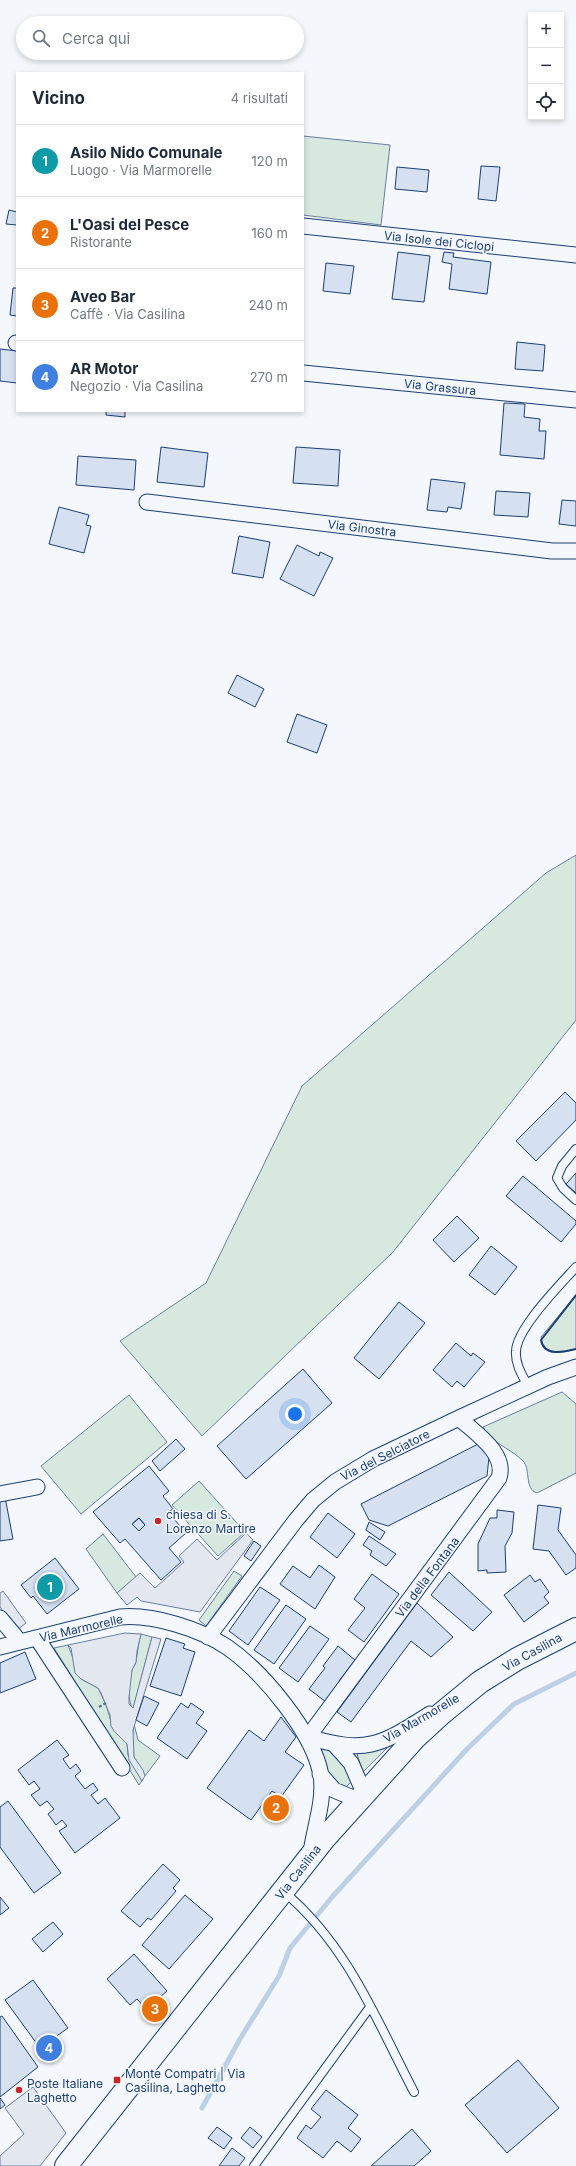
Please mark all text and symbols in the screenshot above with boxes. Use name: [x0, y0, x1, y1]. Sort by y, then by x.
map controls: [528, 12, 564, 120]
button: +: [528, 12, 564, 48]
search box: [16, 16, 304, 60]
icon: search: [30, 27, 52, 49]
text: Cerca qui: [62, 29, 130, 48]
button: −: [528, 48, 564, 84]
button: locate: [528, 84, 564, 120]
text: Vicino: [32, 88, 85, 108]
text: 4 risultati: [231, 90, 288, 106]
text: Asilo Nido Comunale: [70, 143, 222, 162]
text: 1: [42, 153, 48, 169]
text: 120 m: [252, 153, 288, 169]
text: Luogo · Via Marmorelle: [70, 162, 212, 178]
text: L'Oasi del Pesce: [70, 215, 189, 234]
text: 2: [41, 225, 49, 241]
text: 160 m: [251, 225, 288, 241]
street label: Via Isole dei Ciclopi: [383, 228, 495, 254]
text: Ristorante: [70, 234, 132, 250]
text: Aveo Bar: [70, 287, 135, 306]
text: 3: [41, 297, 49, 313]
text: 240 m: [249, 297, 288, 313]
text: Caffè · Via Casilina: [70, 306, 185, 322]
text: AR Motor: [70, 359, 138, 378]
text: 4: [41, 369, 49, 385]
text: 270 m: [250, 369, 288, 385]
street label: Via Grassura: [403, 376, 477, 398]
text: Negozio · Via Casilina: [70, 378, 203, 394]
street label: Via Ginostra: [327, 516, 397, 540]
your location: [285, 1404, 305, 1424]
street label: Via del Selciatore: [338, 1426, 432, 1484]
place label: chiesa di S. Lorenzo Martire: [166, 1507, 256, 1536]
marker: chiesa di S. Lorenzo Martire: [153, 1516, 163, 1526]
street label: Via della Fontana: [392, 1534, 462, 1620]
pin: 1: [37, 1572, 63, 1602]
street label: Via Marmorelle: [38, 1611, 124, 1645]
street label: Via Casilina: [500, 1630, 564, 1674]
street label: Via Marmorelle: [380, 1690, 462, 1746]
pin: 2: [263, 1793, 289, 1823]
street label: Via Casilina: [272, 1842, 324, 1902]
pin: 3: [142, 1994, 168, 2024]
pin: 4: [36, 2033, 62, 2063]
place label: Monte Compatri | Via Casilina, Laghetto: [125, 2066, 245, 2095]
marker: Monte Compatri | Via Casilina, Laghetto: [112, 2075, 122, 2085]
place label: Poste Italiane Laghetto: [27, 2076, 103, 2105]
marker: Poste Italiane Laghetto: [14, 2085, 24, 2095]

